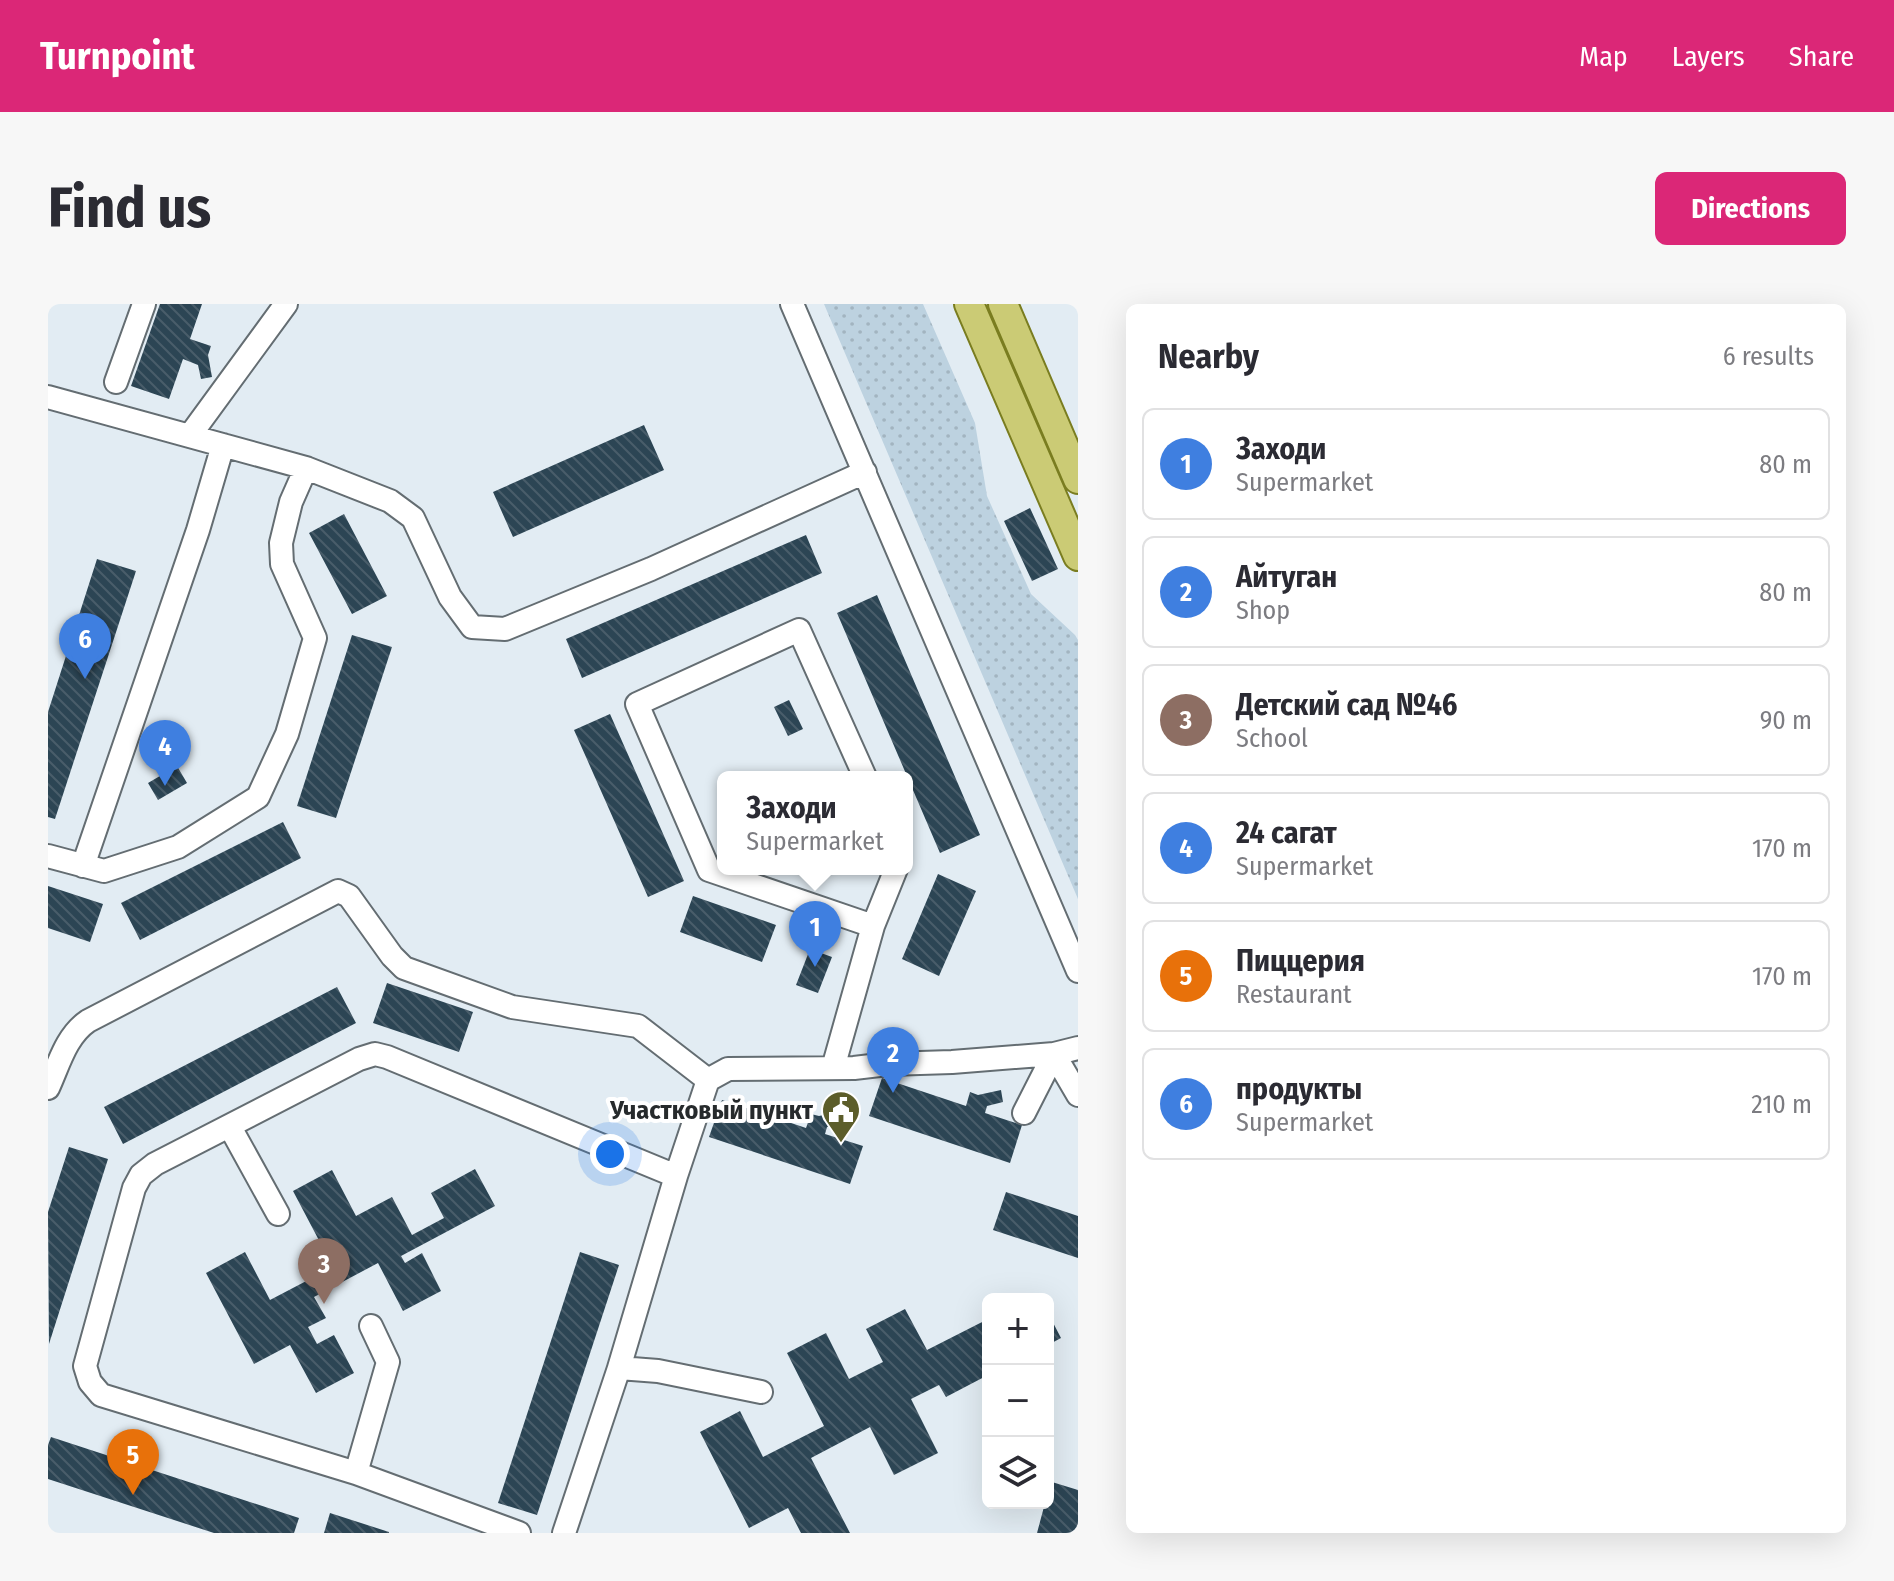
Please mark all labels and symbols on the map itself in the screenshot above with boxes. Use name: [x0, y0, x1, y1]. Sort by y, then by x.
pin: 6: [59, 613, 111, 679]
pin: 4: [139, 720, 191, 786]
pin: 1: [789, 901, 841, 967]
pin: 2: [867, 1027, 919, 1093]
public building icon: Участковый пункт: [820, 1089, 862, 1144]
place label: Участковый пункт: [609, 1095, 814, 1126]
your location: [590, 1134, 630, 1174]
pin: 3: [298, 1238, 350, 1304]
pin: 5: [107, 1429, 159, 1495]

